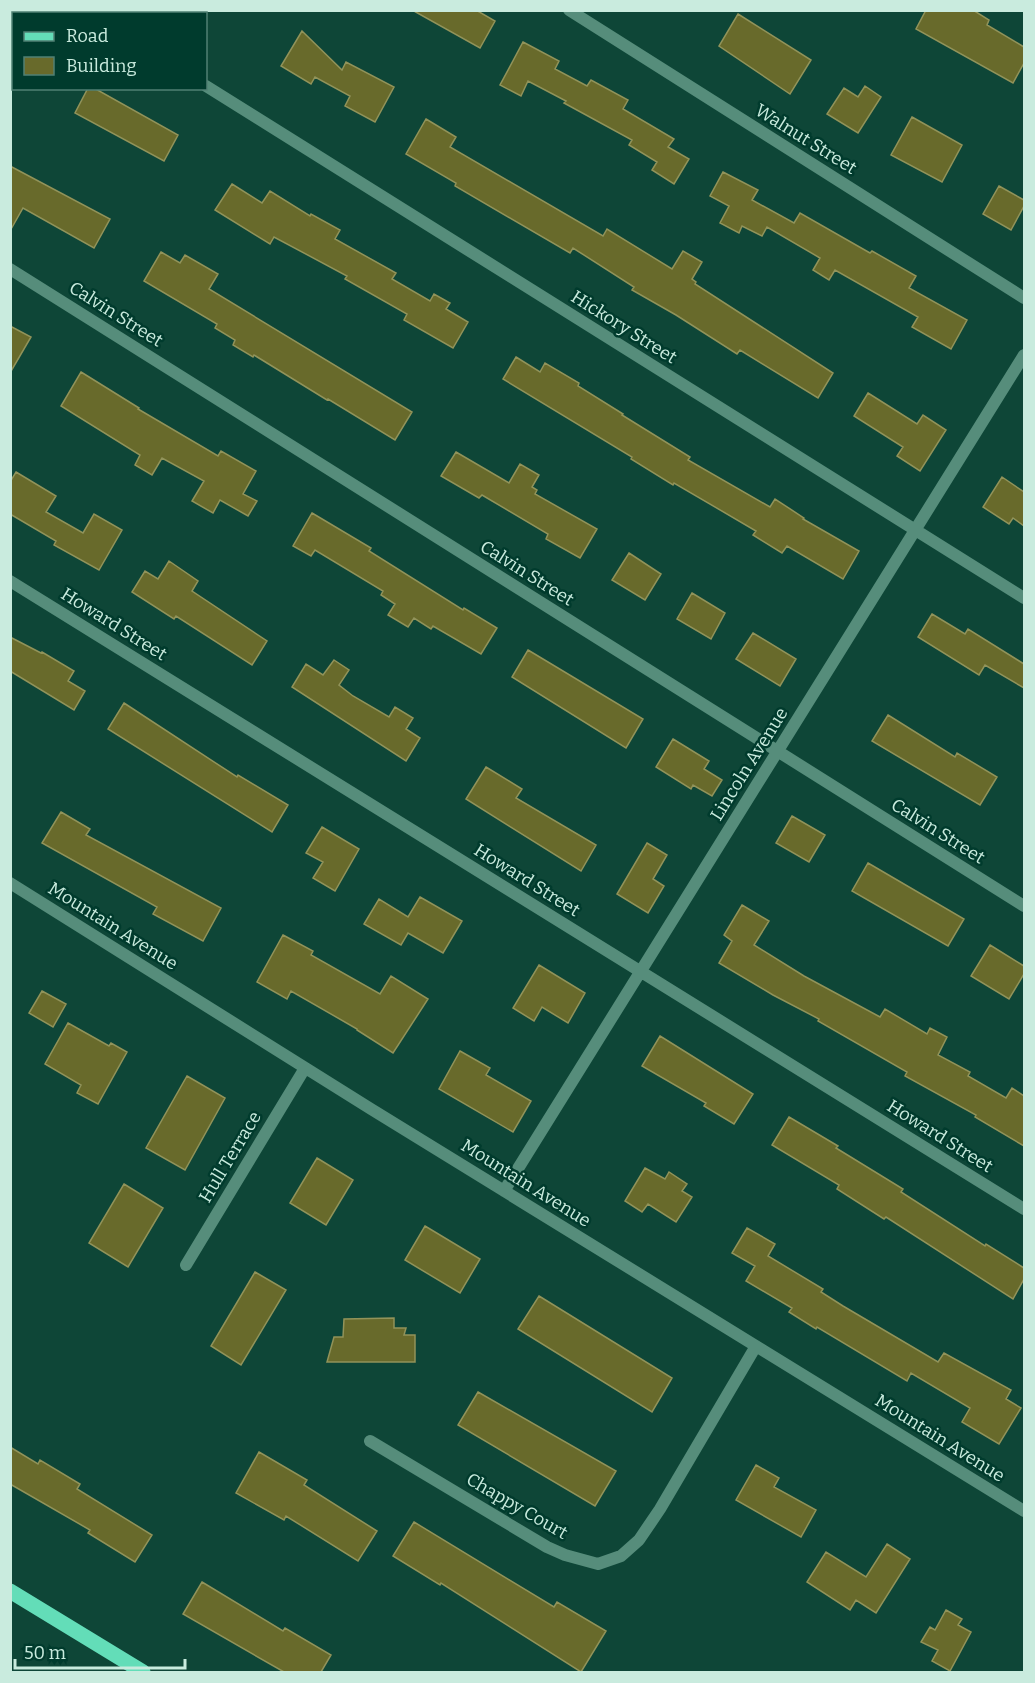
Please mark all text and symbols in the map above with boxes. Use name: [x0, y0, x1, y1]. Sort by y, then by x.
legend: [12, 12, 207, 90]
text: Road: [66, 25, 109, 47]
text: Building: [66, 55, 137, 77]
street label: Walnut Street: [751, 99, 861, 179]
street label: Calvin Street: [65, 276, 167, 352]
street label: Hickory Street: [567, 286, 681, 369]
street label: Calvin Street: [476, 535, 578, 611]
street label: Howard Street: [57, 583, 171, 666]
street label: Lincoln Avenue: [705, 703, 793, 825]
street label: Calvin Street: [887, 793, 989, 869]
street label: Howard Street: [470, 839, 584, 922]
street label: Mountain Avenue: [44, 877, 182, 975]
street label: Howard Street: [883, 1095, 997, 1178]
street label: Hull Terrace: [194, 1107, 266, 1207]
street label: Mountain Avenue: [457, 1134, 595, 1232]
street label: Mountain Avenue: [871, 1389, 1009, 1487]
street label: Chappy Court: [462, 1468, 572, 1544]
scale bar: [15, 1632, 184, 1670]
text: 50 m: [24, 1642, 66, 1664]

